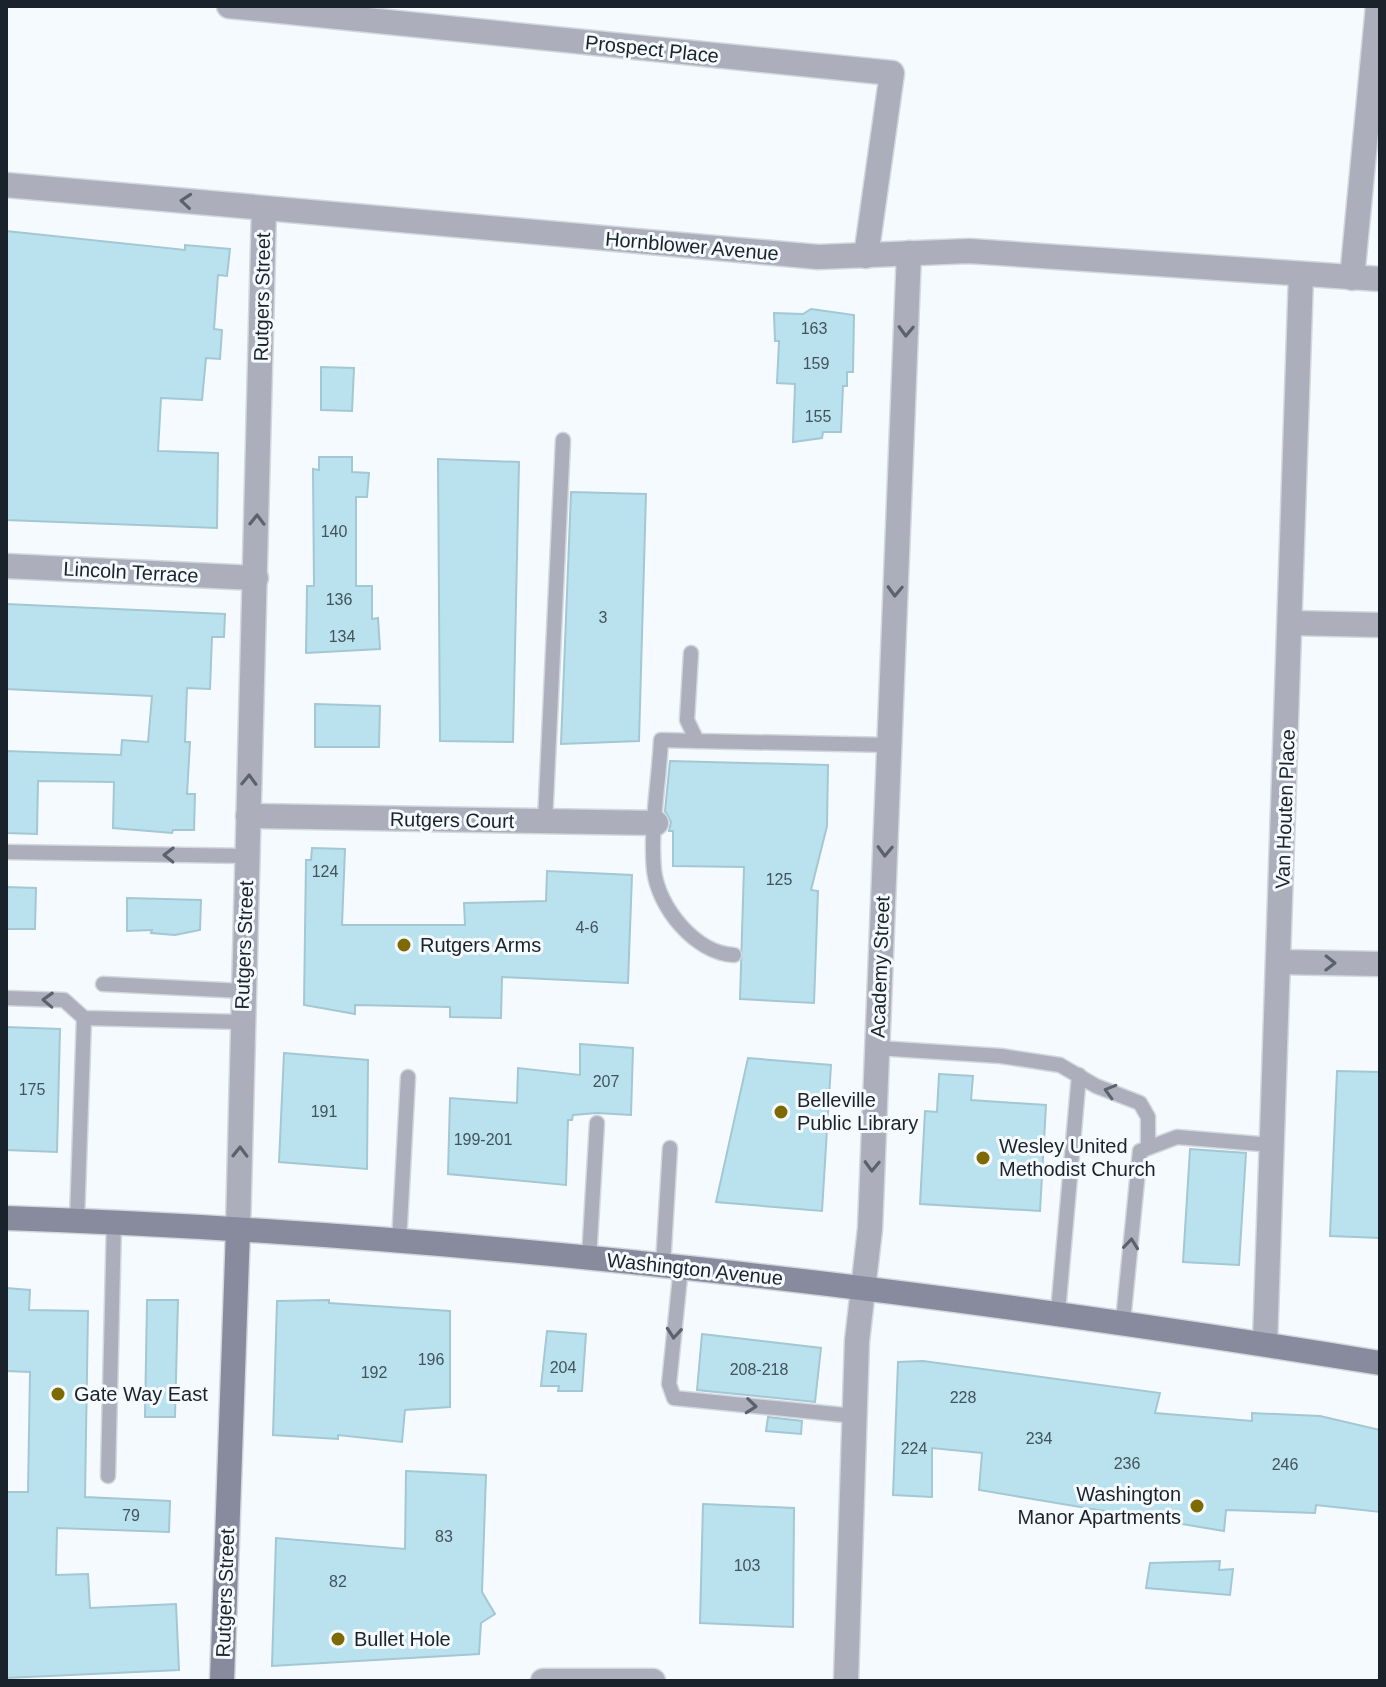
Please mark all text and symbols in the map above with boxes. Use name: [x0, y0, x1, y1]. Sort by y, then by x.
street label: Prospect Place: [584, 31, 720, 67]
one-way arrow: [179, 193, 192, 210]
street label: Hornblower Avenue: [604, 227, 780, 265]
street label: Rutgers Street: [250, 232, 274, 362]
house number: 163: [801, 320, 827, 337]
one-way arrow: [897, 325, 914, 338]
house number: 159: [803, 355, 829, 372]
house number: 155: [805, 408, 831, 425]
one-way arrow: [248, 513, 266, 526]
house number: 140: [321, 523, 347, 540]
street label: Lincoln Terrace: [63, 557, 199, 587]
one-way arrow: [887, 585, 904, 598]
house number: 136: [326, 591, 352, 608]
house number: 3: [599, 609, 608, 626]
house number: 134: [329, 628, 355, 645]
street label: Van Houten Place: [1271, 729, 1299, 889]
one-way arrow: [241, 773, 258, 786]
street label: Rutgers Court: [390, 808, 515, 832]
one-way arrow: [876, 845, 893, 858]
one-way arrow: [162, 846, 175, 864]
house number: 124: [312, 863, 338, 880]
house number: 125: [766, 871, 792, 888]
street label: Rutgers Street: [231, 880, 257, 1010]
street label: Academy Street: [867, 895, 893, 1038]
house number: 4-6: [575, 919, 599, 936]
place label: Rutgers Arms: [420, 934, 541, 956]
marker: Rutgers Arms: [395, 936, 413, 954]
one-way arrow: [1324, 955, 1337, 972]
one-way arrow: [42, 991, 54, 1008]
house number: 207: [593, 1073, 619, 1090]
house number: 175: [19, 1081, 45, 1098]
one-way arrow: [1104, 1083, 1118, 1100]
place label: Belleville Public Library: [797, 1089, 918, 1134]
house number: 191: [311, 1103, 337, 1120]
marker: Belleville Public Library: [772, 1103, 790, 1121]
house number: 199-201: [454, 1131, 512, 1148]
place label: Wesley United Methodist Church: [999, 1135, 1156, 1180]
one-way arrow: [231, 1145, 248, 1158]
marker: Wesley United Methodist Church: [974, 1149, 992, 1167]
one-way arrow: [864, 1160, 881, 1173]
one-way arrow: [1122, 1237, 1139, 1250]
street label: Washington Avenue: [606, 1249, 784, 1289]
one-way arrow: [666, 1327, 683, 1340]
house number: 196: [418, 1351, 444, 1368]
house number: 204: [550, 1359, 576, 1376]
house number: 208-218: [730, 1361, 788, 1378]
house number: 192: [361, 1364, 387, 1381]
place label: Gate Way East: [74, 1383, 208, 1405]
marker: Gate Way East: [49, 1385, 67, 1403]
house number: 228: [950, 1389, 976, 1406]
one-way arrow: [745, 1397, 758, 1414]
house number: 234: [1026, 1430, 1052, 1447]
house number: 224: [901, 1440, 927, 1457]
house number: 236: [1114, 1455, 1140, 1472]
house number: 246: [1272, 1456, 1298, 1473]
place label: Washington Manor Apartments: [1018, 1483, 1181, 1528]
marker: Washington Manor Apartments: [1188, 1497, 1206, 1515]
house number: 79: [122, 1507, 140, 1524]
street label: Rutgers Street: [212, 1528, 238, 1658]
house number: 83: [435, 1528, 453, 1545]
house number: 103: [734, 1557, 760, 1574]
house number: 82: [329, 1573, 347, 1590]
place label: Bullet Hole: [354, 1628, 451, 1650]
marker: Bullet Hole: [329, 1630, 347, 1648]

